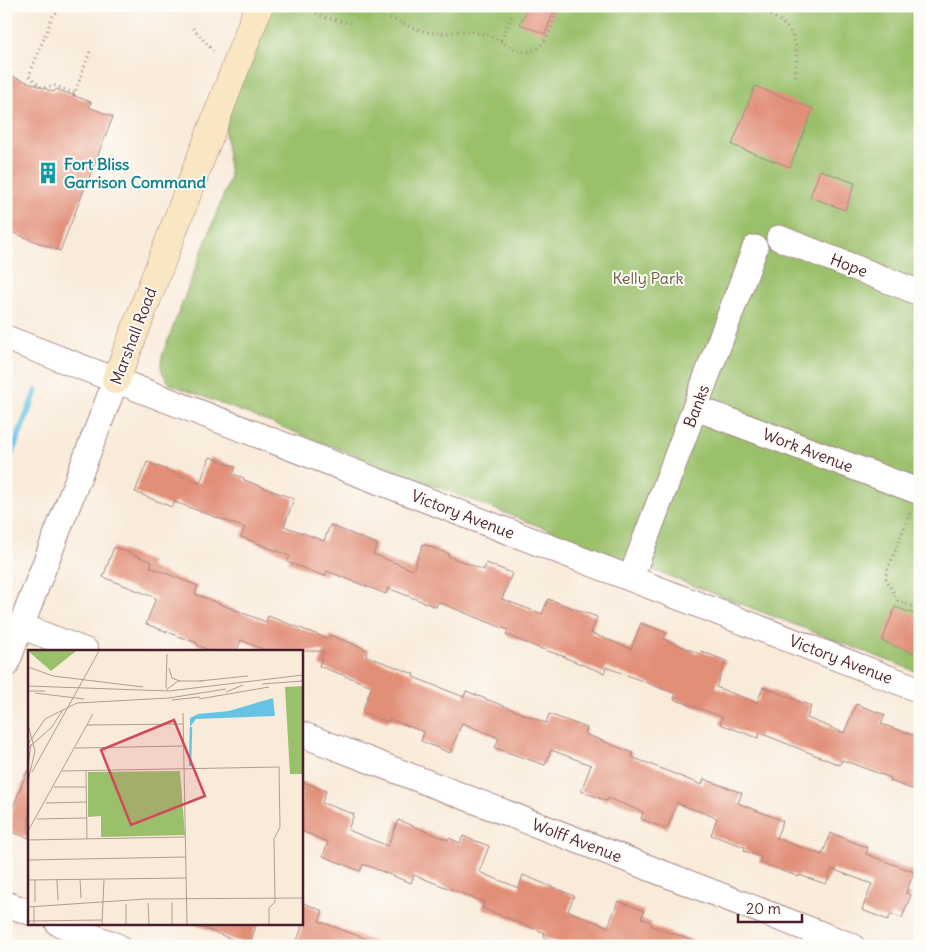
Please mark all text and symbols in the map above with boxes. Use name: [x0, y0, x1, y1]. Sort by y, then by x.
place label: Fort Bliss Garrison Command: [64, 154, 206, 192]
building icon: Fort Bliss Garrison Command: [35, 160, 61, 186]
street label: Hope: [828, 249, 870, 281]
park label: Kelly Park: [612, 268, 684, 288]
street label: Marshall Road: [105, 284, 161, 388]
street label: Banks: [679, 382, 713, 430]
street label: Work Avenue: [760, 424, 856, 476]
street label: Victory Avenue: [408, 485, 518, 543]
street label: Victory Avenue: [786, 630, 896, 688]
inset map: [28, 650, 302, 924]
street label: Wolff Avenue: [529, 814, 625, 866]
scale bar: [738, 892, 802, 924]
text: 20 m: [746, 899, 781, 918]

